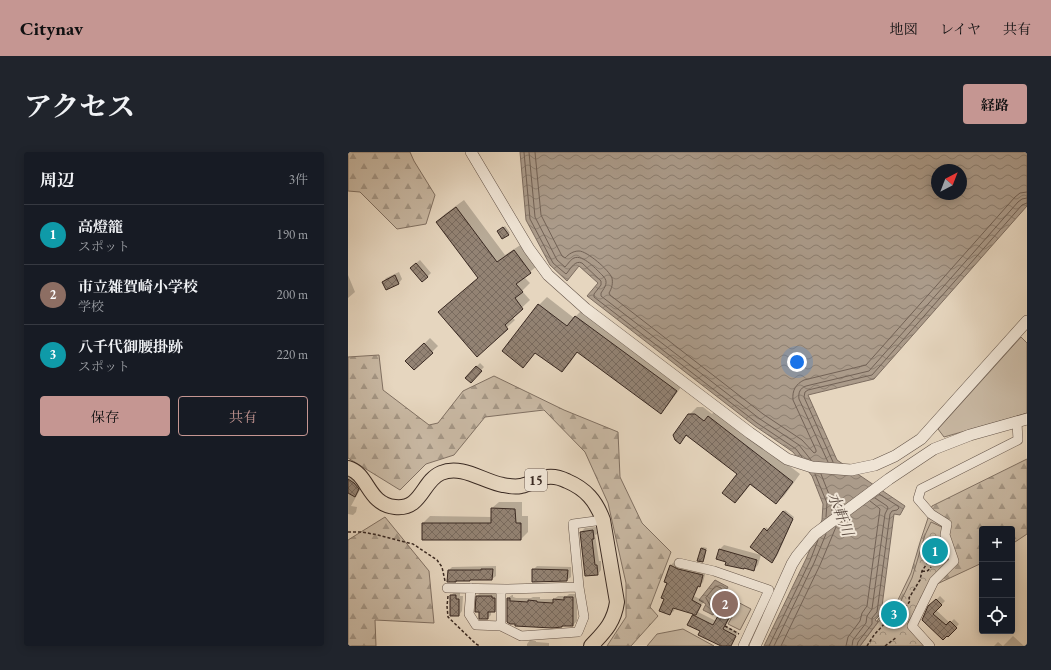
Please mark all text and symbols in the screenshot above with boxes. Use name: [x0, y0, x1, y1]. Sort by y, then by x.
text: Citynav: [20, 16, 83, 41]
text: 地図: [890, 20, 918, 38]
text: レイヤ: [940, 20, 981, 38]
text: 共有: [1003, 20, 1031, 38]
button: 経路: [963, 84, 1027, 124]
text: アクセス: [24, 88, 135, 124]
north arrow: [931, 164, 967, 200]
text: 周辺: [40, 169, 74, 191]
text: 3件: [289, 171, 308, 188]
text: 高燈籠: [78, 217, 123, 236]
text: 1: [50, 226, 56, 243]
text: 190 m: [277, 226, 308, 243]
text: スポット: [78, 238, 130, 255]
text: 市立雑賀崎小学校: [78, 277, 198, 296]
text: 2: [50, 286, 56, 303]
text: 200 m: [277, 286, 308, 303]
text: 学校: [78, 298, 104, 315]
text: 八千代御腰掛跡: [78, 337, 183, 356]
text: 3: [50, 346, 56, 363]
text: 220 m: [277, 346, 308, 363]
your location: [787, 352, 807, 372]
text: スポット: [78, 358, 130, 375]
button: 保存: [40, 396, 170, 436]
button: 共有: [178, 396, 308, 436]
road number: 15: [525, 469, 547, 491]
water label: 水軒川: [824, 490, 859, 540]
map controls: [979, 526, 1015, 634]
button: +: [979, 526, 1015, 562]
pin: 1: [922, 536, 948, 566]
button: −: [979, 562, 1015, 598]
pin: 2: [712, 589, 738, 619]
button: locate: [979, 598, 1015, 634]
pin: 3: [881, 599, 907, 629]

